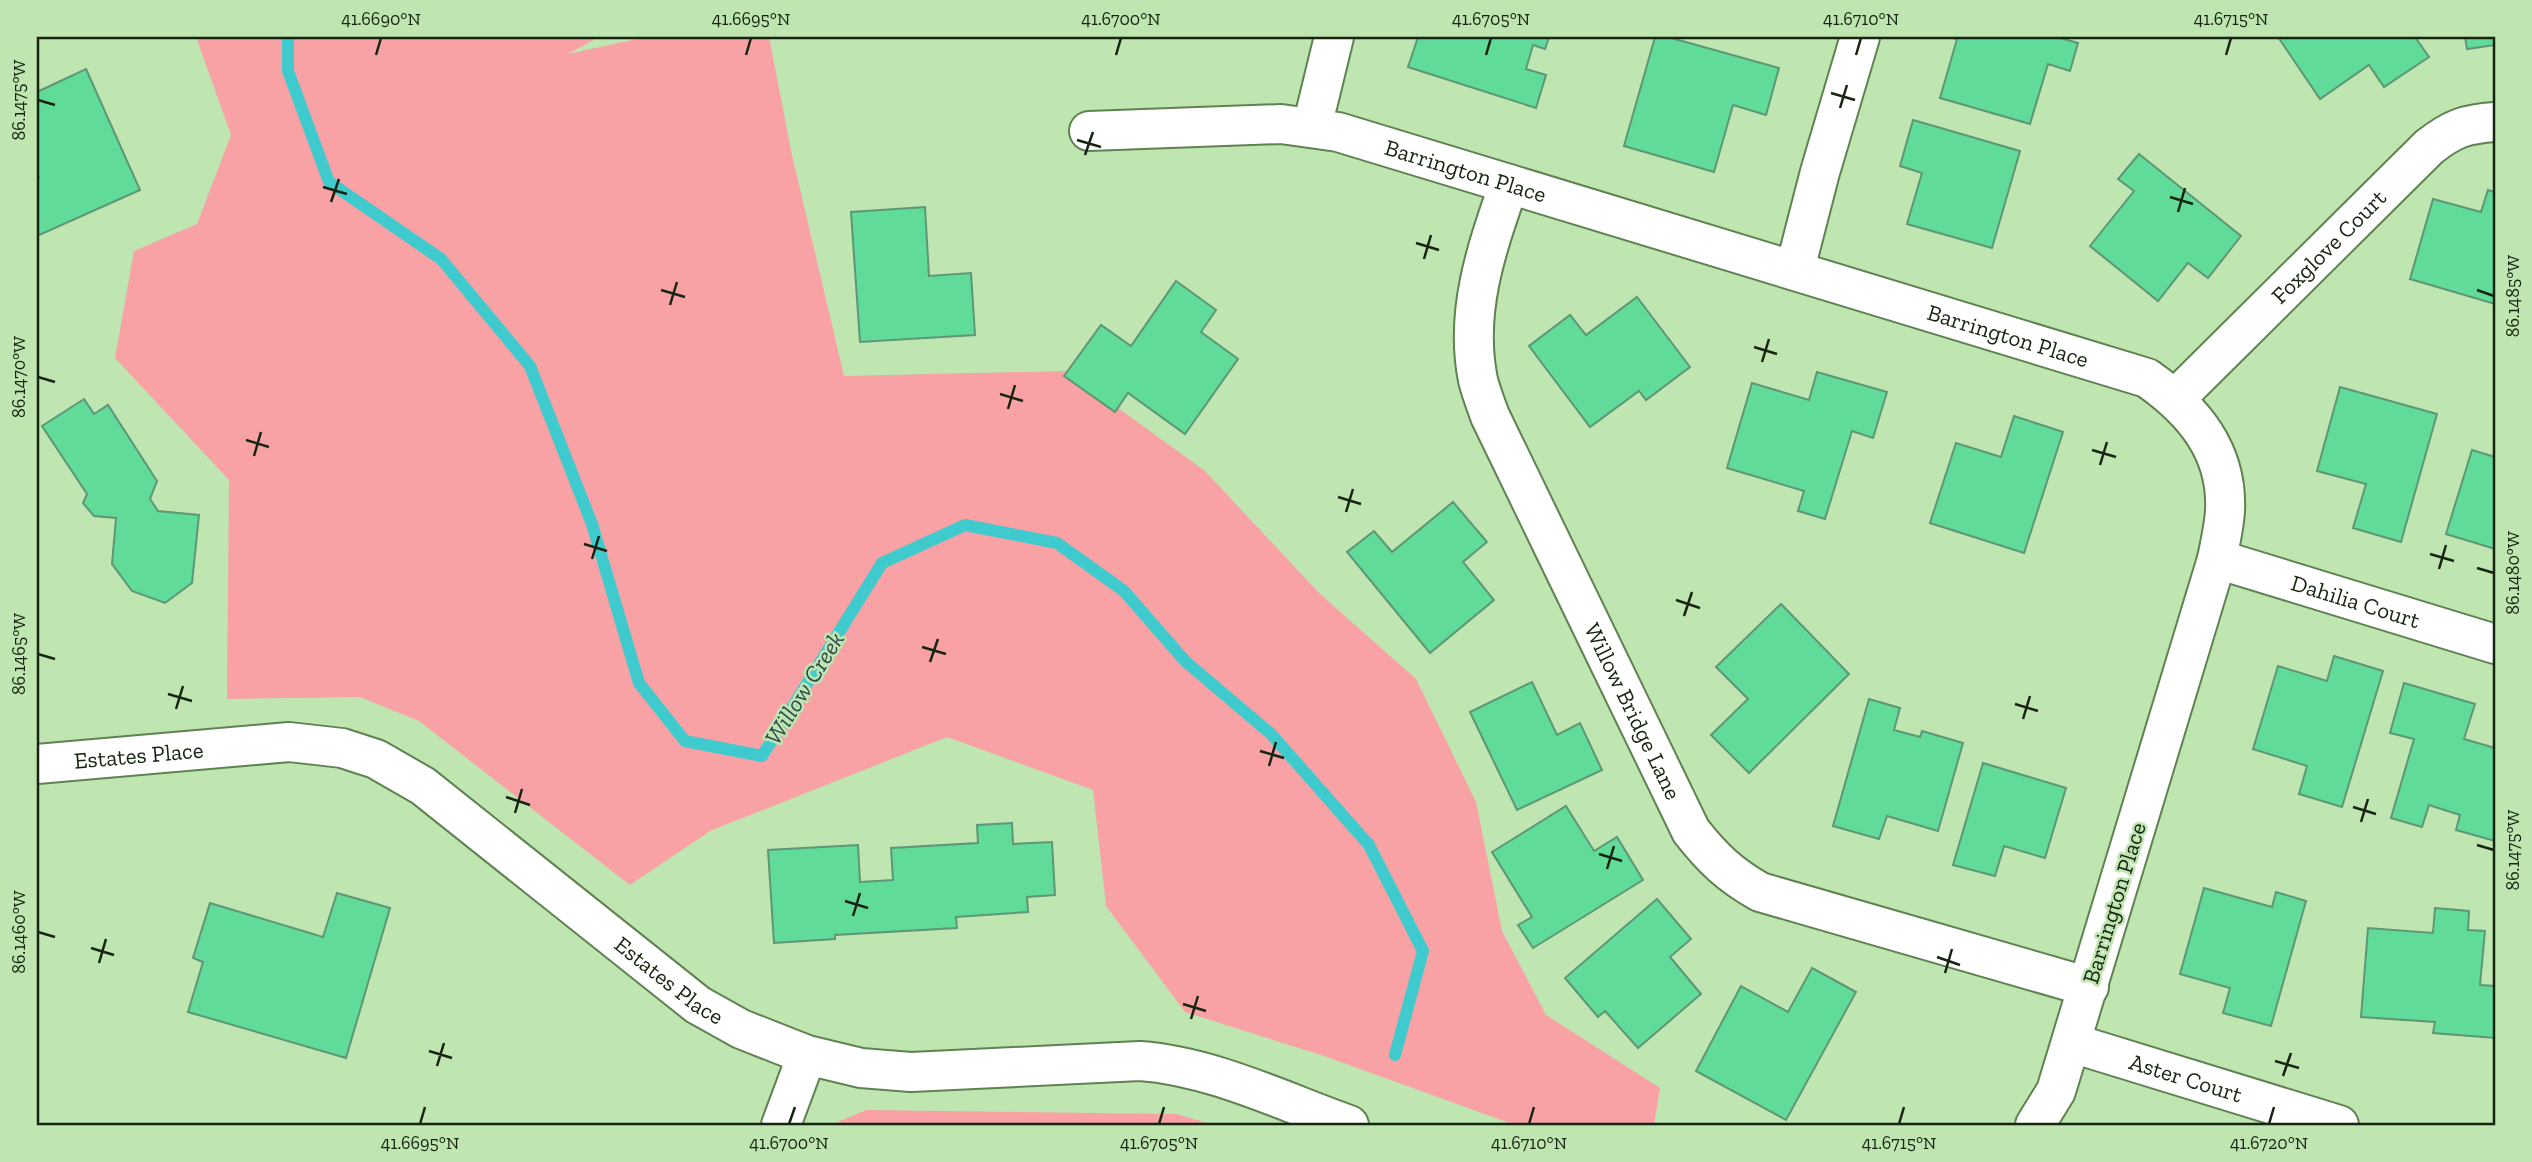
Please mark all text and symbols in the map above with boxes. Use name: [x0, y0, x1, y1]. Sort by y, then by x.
text: 41.6690°N: [341, 8, 421, 30]
text: 41.6695°N: [712, 8, 790, 30]
text: 41.6700°N: [1081, 8, 1161, 30]
text: 41.6705°N: [1452, 8, 1530, 30]
text: 41.6710°N: [1823, 8, 1899, 30]
text: 41.6715°N: [2194, 8, 2268, 30]
text: 86.1475°W: [8, 59, 30, 140]
street label: Barrington Place: [1381, 133, 1550, 209]
street label: Foxglove Court: [2265, 183, 2392, 310]
text: 86.1485°W: [2502, 255, 2524, 337]
street label: Barrington Place: [1924, 298, 2092, 373]
text: 86.1470°W: [8, 336, 30, 418]
text: 86.1480°W: [2502, 531, 2524, 615]
street label: Dahilia Court: [2288, 569, 2424, 634]
text: 86.1465°W: [8, 613, 30, 695]
street label: Willow Bridge Lane: [1578, 618, 1688, 804]
water label: Willow Creek: [758, 626, 850, 750]
street label: Estates Place: [73, 736, 204, 775]
text: 86.1475°W: [2502, 809, 2524, 890]
street label: Barrington Place: [2076, 819, 2152, 987]
text: 86.1460°W: [8, 890, 30, 974]
street label: Estates Place: [609, 930, 729, 1030]
street label: Aster Court: [2126, 1047, 2246, 1109]
text: 41.6695°N: [381, 1132, 459, 1154]
text: 41.6700°N: [749, 1132, 829, 1154]
text: 41.6705°N: [1120, 1132, 1198, 1154]
text: 41.6710°N: [1491, 1132, 1567, 1154]
text: 41.6715°N: [1862, 1132, 1936, 1154]
text: 41.6720°N: [2230, 1132, 2308, 1154]

